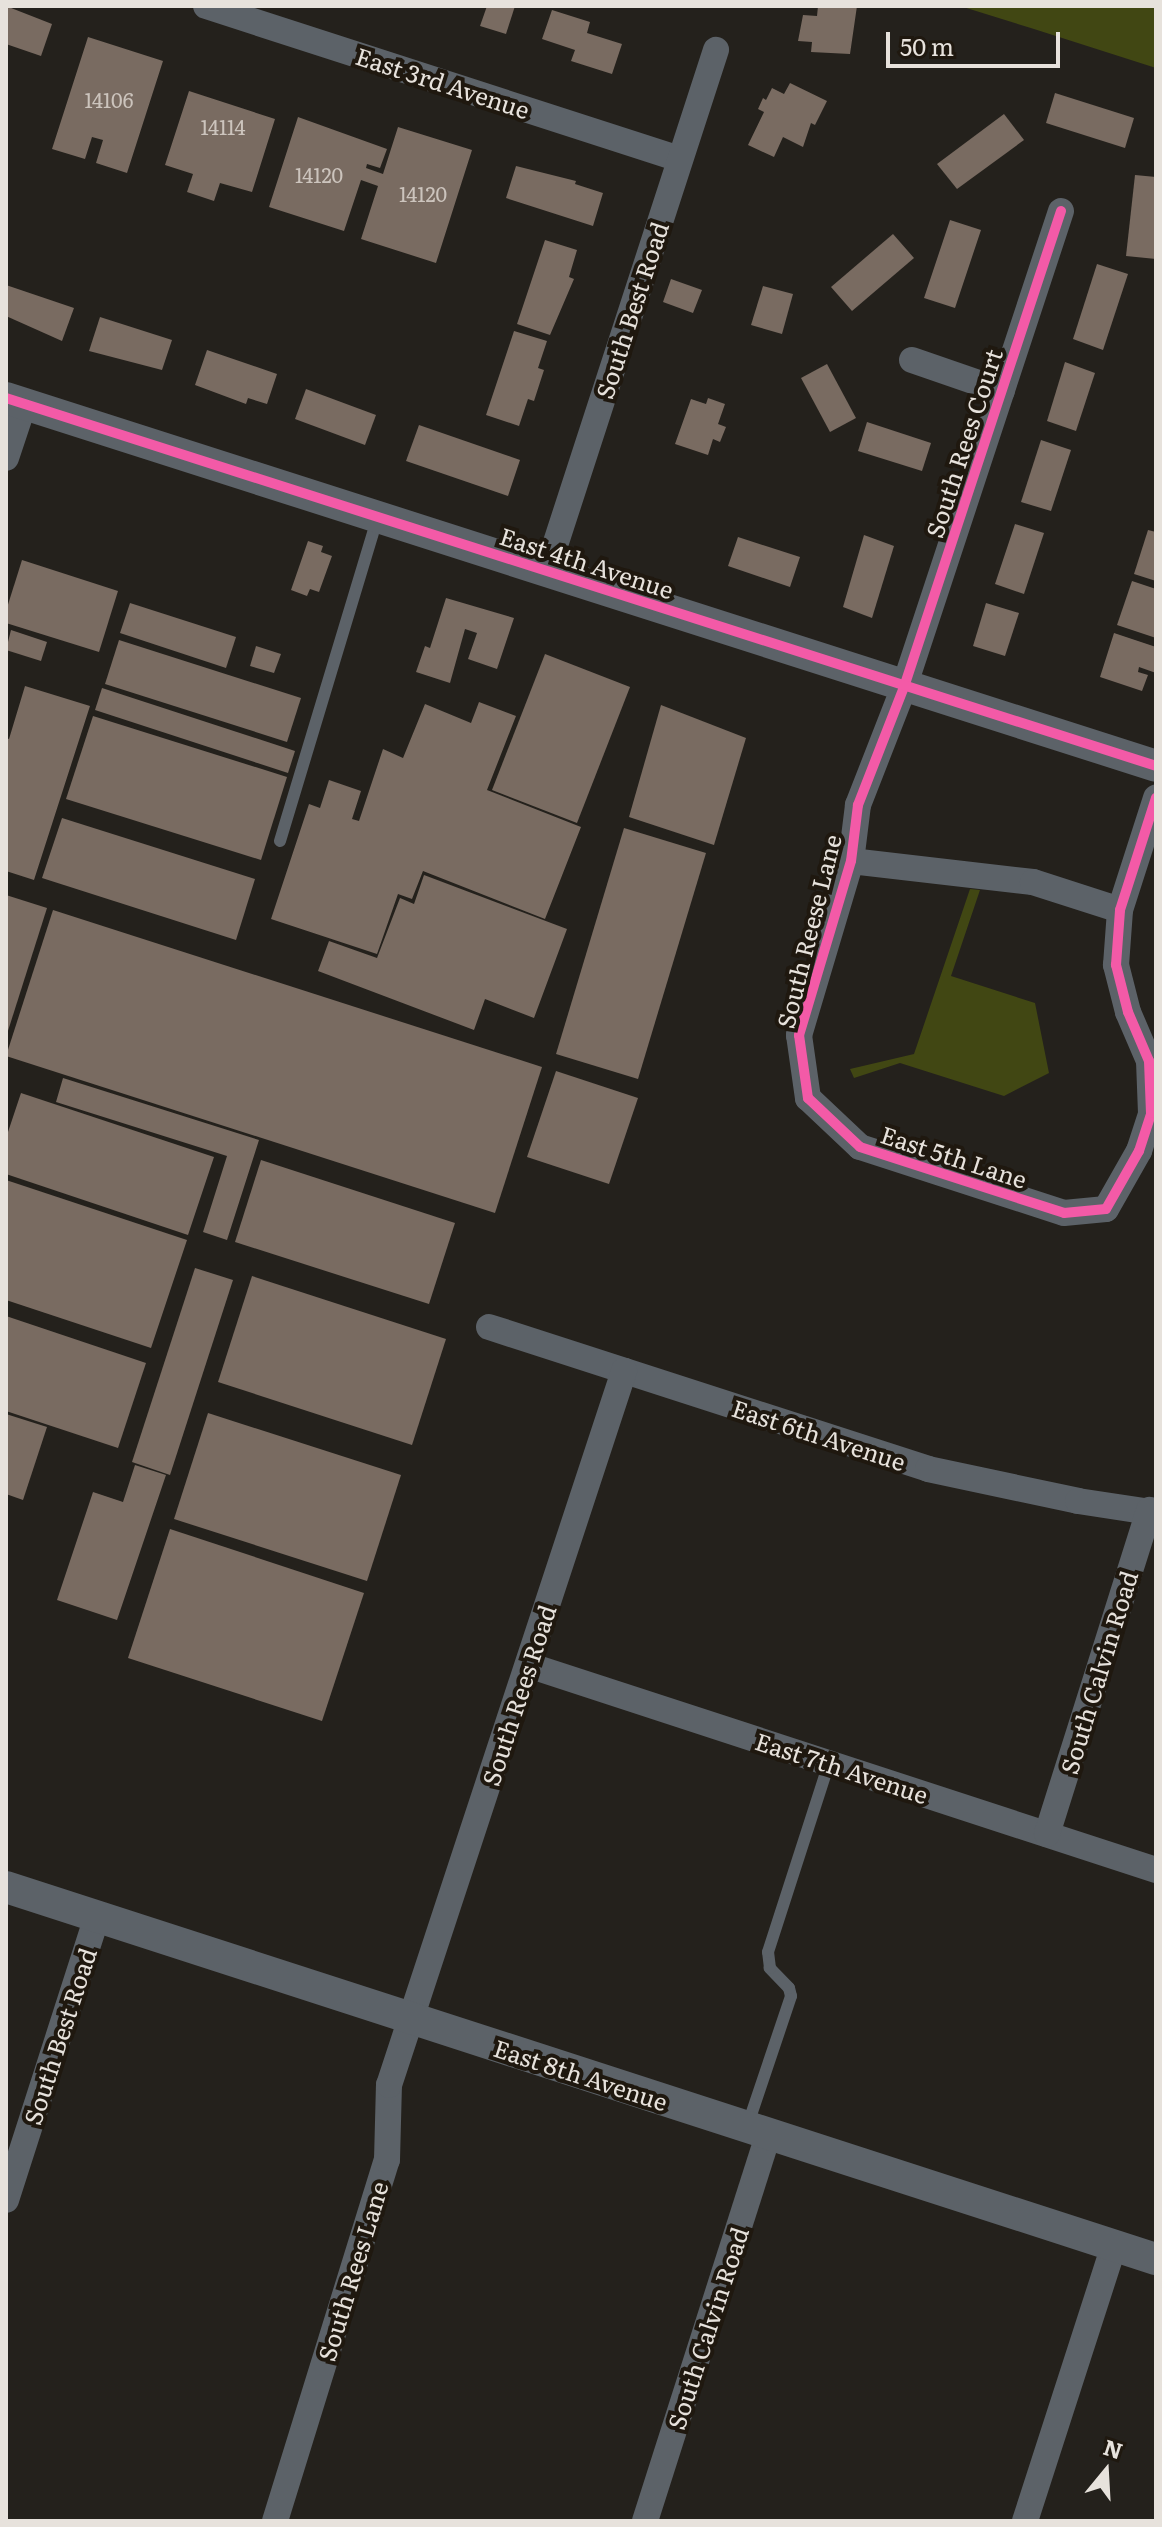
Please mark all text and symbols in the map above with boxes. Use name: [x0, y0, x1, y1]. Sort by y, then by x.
scale bar: [890, 16, 1064, 66]
text: 50 m: [900, 28, 954, 63]
street label: East 3rd Avenue: [352, 40, 534, 124]
house number: 14106: [85, 87, 133, 111]
house number: 14114: [201, 114, 245, 138]
house number: 14120: [295, 162, 343, 186]
house number: 14120: [399, 181, 447, 205]
street label: South Best Road: [589, 218, 673, 402]
street label: South Rees Court: [919, 345, 1007, 541]
street label: East 4th Avenue: [496, 520, 678, 604]
street label: South Reese Lane: [770, 831, 846, 1031]
street label: East 5th Lane: [877, 1119, 1031, 1193]
street label: East 6th Avenue: [729, 1392, 909, 1476]
street label: South Calvin Road: [1053, 1567, 1143, 1777]
street label: South Rees Road: [475, 1601, 561, 1789]
street label: East 7th Avenue: [752, 1726, 932, 1808]
street label: South Best Road: [17, 1944, 101, 2128]
street label: East 8th Avenue: [490, 2032, 672, 2116]
street label: South Rees Lane: [311, 2178, 393, 2364]
street label: South Calvin Road: [661, 2223, 753, 2433]
text: N: [1100, 2429, 1127, 2466]
north arrow: [1066, 2431, 1146, 2511]

